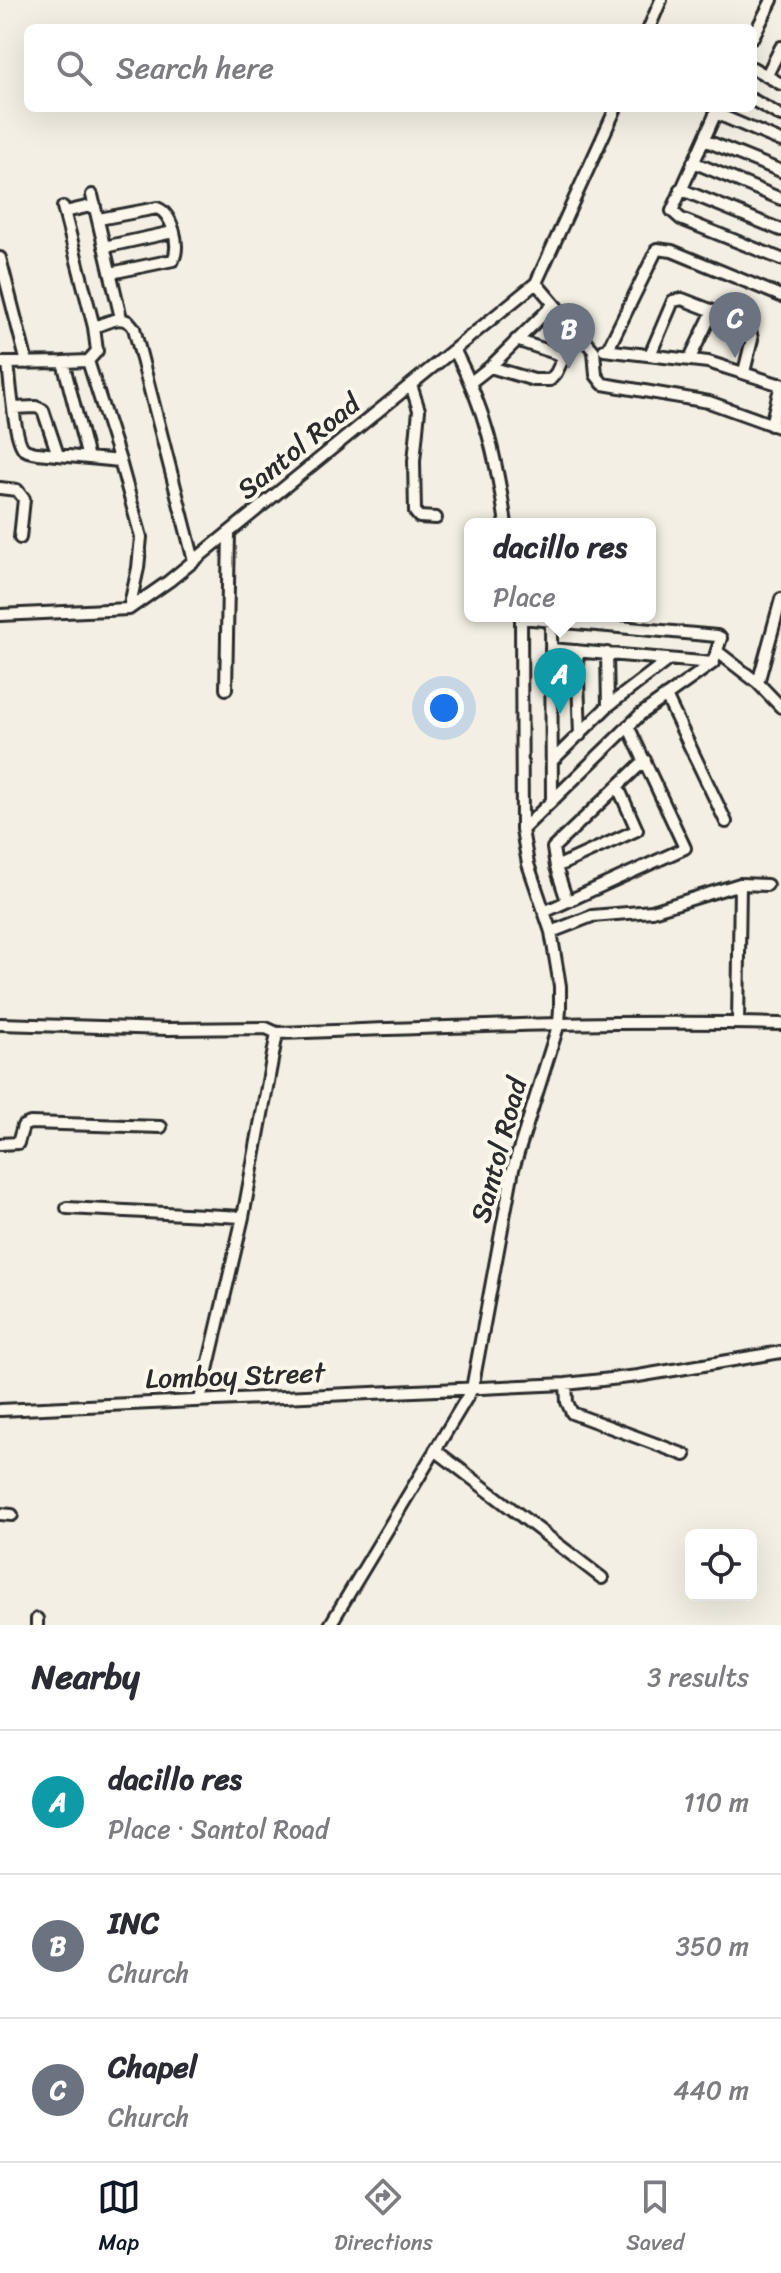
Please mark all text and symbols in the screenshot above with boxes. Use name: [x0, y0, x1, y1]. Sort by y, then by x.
search box: [24, 24, 757, 112]
text: Search here: [116, 41, 274, 95]
icon: search: [52, 46, 96, 90]
pin: C: [709, 292, 761, 358]
pin: B: [543, 303, 595, 369]
street label: Santol Road: [225, 379, 373, 512]
popup: [464, 518, 656, 622]
text: dacillo res: [493, 520, 627, 574]
text: Place: [493, 574, 556, 620]
pin: A: [534, 648, 586, 714]
your location: [424, 688, 464, 728]
street label: Santol Road: [456, 1070, 542, 1228]
street label: Lomboy Street: [144, 1348, 327, 1403]
map controls: [685, 1529, 757, 1601]
button: locate: [685, 1529, 757, 1601]
text: Nearby: [32, 1647, 140, 1707]
text: 3 results: [647, 1654, 749, 1700]
text: dacillo res: [108, 1752, 242, 1806]
text: A: [49, 1779, 67, 1825]
text: 110 m: [684, 1779, 749, 1825]
text: Place · Santol Road: [108, 1806, 329, 1852]
text: INC: [108, 1896, 159, 1950]
text: B: [50, 1923, 66, 1969]
text: 350 m: [676, 1923, 749, 1969]
text: Church: [108, 1950, 189, 1996]
text: Chapel: [108, 2040, 197, 2094]
text: C: [50, 2067, 66, 2113]
text: 440 m: [673, 2067, 749, 2113]
text: Church: [108, 2094, 189, 2140]
tab: Map: [97, 2175, 141, 2262]
tab: Directions: [334, 2175, 433, 2262]
tab: Saved: [626, 2175, 684, 2262]

